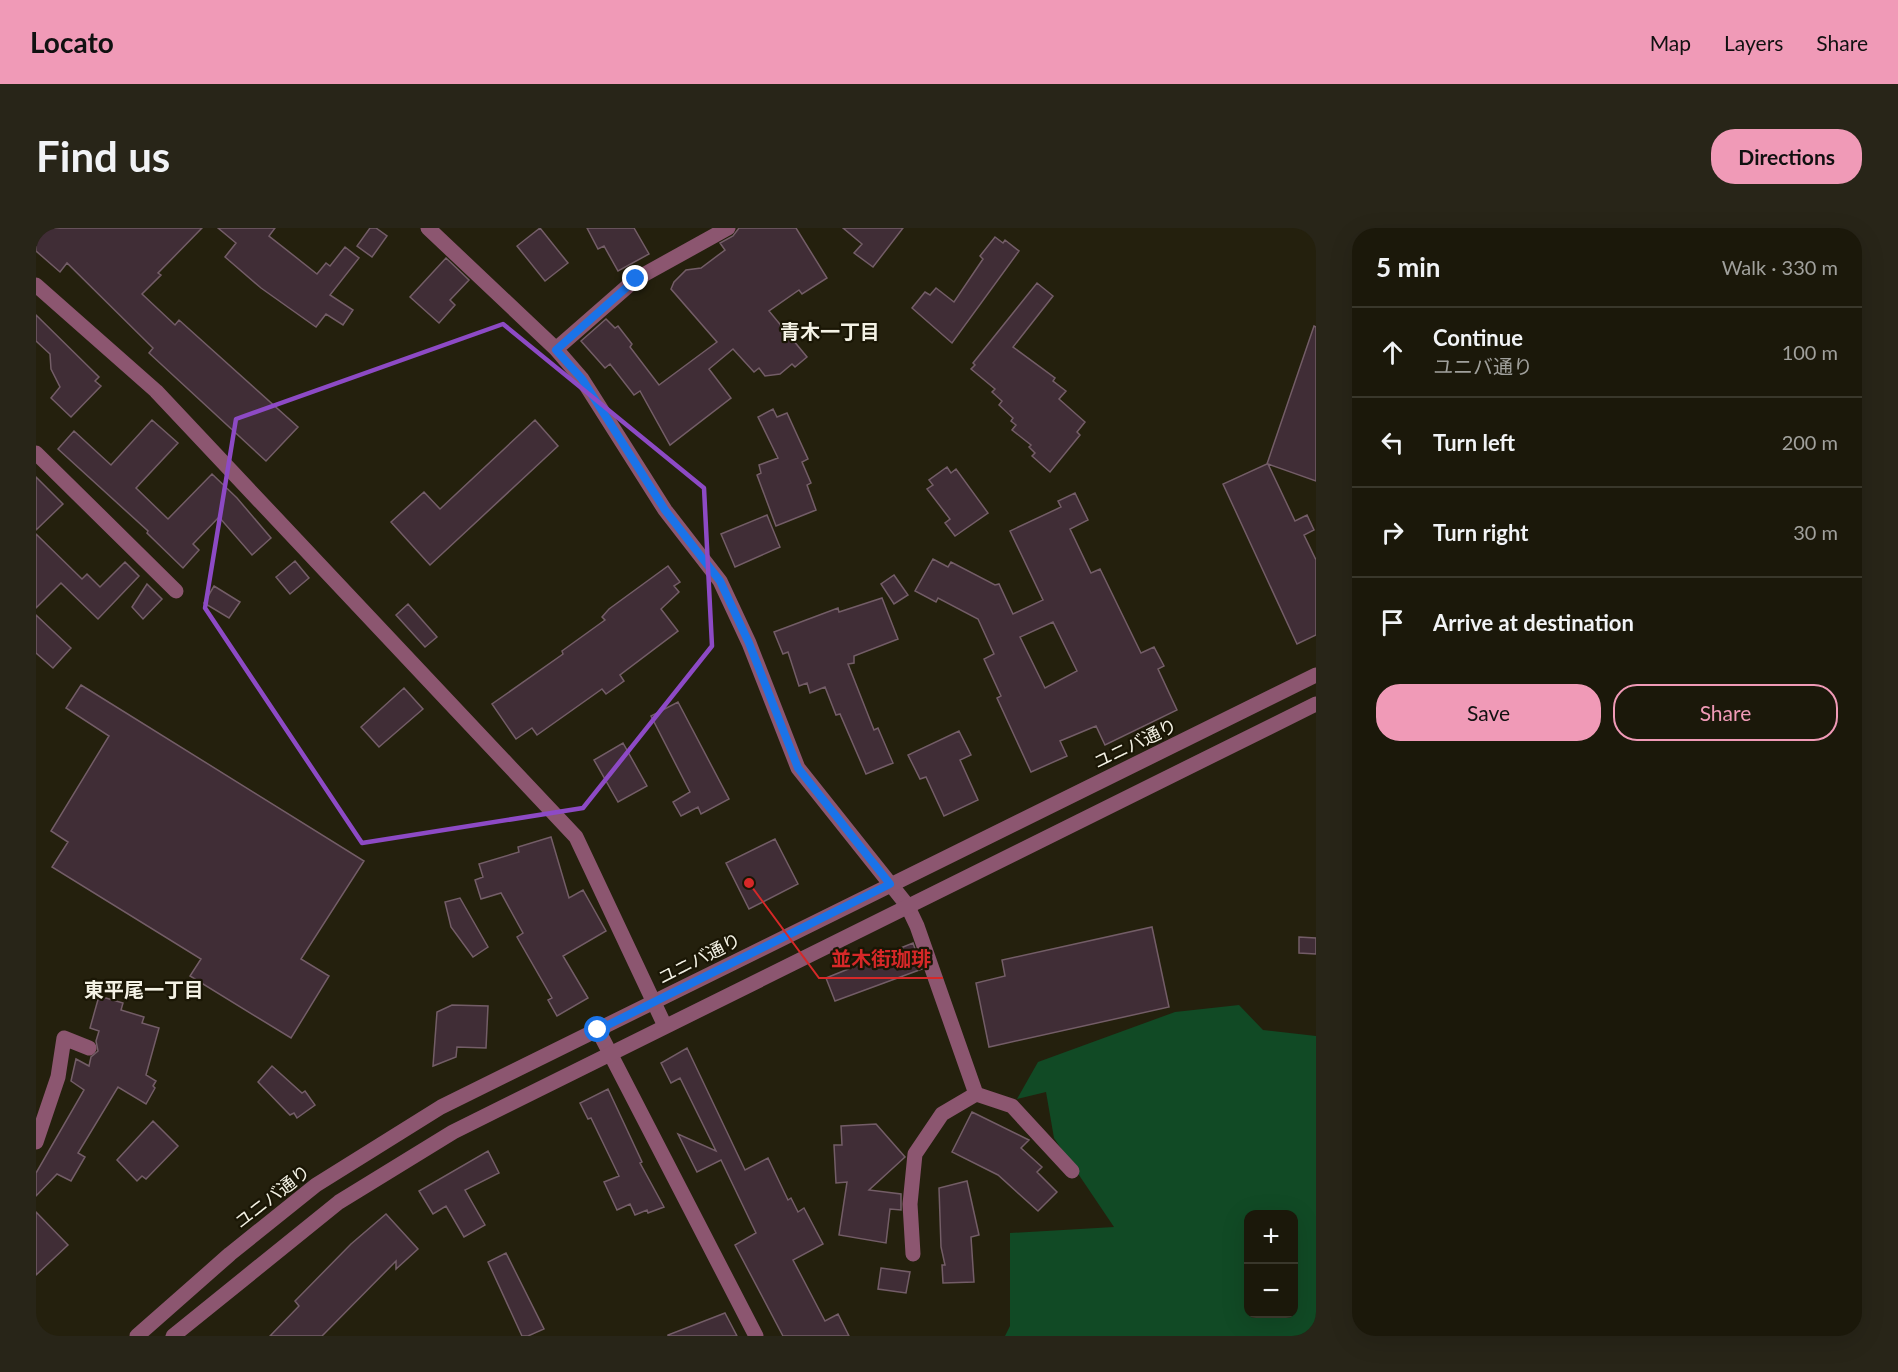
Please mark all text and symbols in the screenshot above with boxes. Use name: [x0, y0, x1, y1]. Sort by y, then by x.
text: Locato: [30, 25, 114, 59]
text: Map: [1650, 30, 1691, 55]
text: Layers: [1724, 30, 1783, 55]
text: Share: [1816, 30, 1868, 55]
button: Directions: [1711, 129, 1862, 184]
text: Find us: [36, 131, 170, 181]
text: 5 min: [1376, 251, 1440, 283]
text: Walk · 330 m: [1722, 255, 1838, 279]
route end: [622, 265, 648, 291]
district label: 青木一丁目: [780, 319, 880, 343]
text: Continue: [1433, 324, 1523, 351]
icon: ahead: [1376, 336, 1409, 369]
text: 100 m: [1782, 340, 1838, 364]
text: ユニバ通り: [1433, 354, 1533, 378]
icon: left: [1376, 426, 1409, 459]
text: Turn left: [1433, 429, 1515, 456]
text: 200 m: [1782, 430, 1838, 454]
icon: right: [1376, 516, 1409, 549]
text: Turn right: [1433, 519, 1528, 546]
text: 30 m: [1793, 520, 1838, 544]
icon: arrive: [1376, 606, 1409, 639]
text: Arrive at destination: [1433, 609, 1634, 636]
button: Save: [1376, 684, 1601, 741]
button: Share: [1613, 684, 1838, 741]
street label: ユニバ通り: [1090, 713, 1180, 773]
street label: ユニバ通り: [654, 928, 744, 988]
callout: 並木街珈琲: [819, 940, 943, 978]
text: 並木街珈琲: [831, 946, 931, 970]
district label: 東平尾一丁目: [84, 977, 204, 1001]
route start: [584, 1016, 610, 1042]
street label: ユニバ通り: [230, 1160, 314, 1232]
map controls: [1244, 1210, 1298, 1318]
button: +: [1244, 1210, 1298, 1264]
button: −: [1244, 1264, 1298, 1318]

